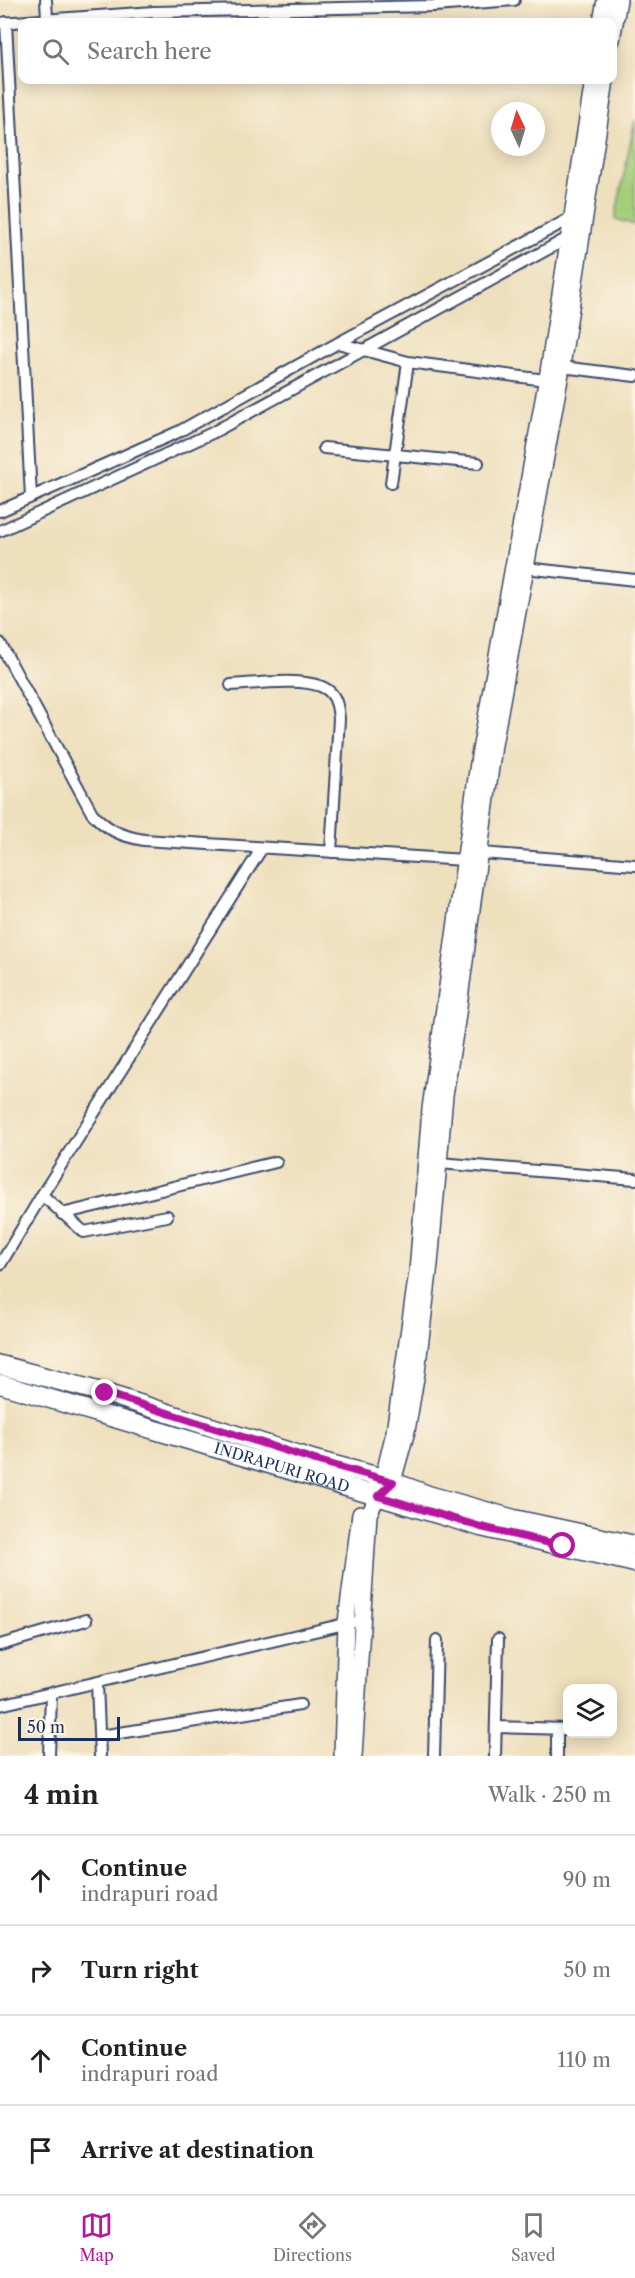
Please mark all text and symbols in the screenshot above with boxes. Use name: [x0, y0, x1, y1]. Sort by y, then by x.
search box: [18, 18, 617, 84]
icon: search: [39, 35, 72, 68]
text: Search here: [87, 38, 212, 65]
north arrow: [491, 102, 545, 156]
route end: [91, 1379, 117, 1405]
street label: INDRAPURI ROAD: [212, 1438, 352, 1496]
route start: [549, 1532, 575, 1558]
map controls: [563, 1684, 617, 1738]
button: layers: [563, 1684, 617, 1738]
scale bar: [18, 1714, 120, 1742]
text: 50 m: [27, 1717, 65, 1737]
text: 4 min: [24, 1779, 99, 1811]
text: Walk · 250 m: [488, 1783, 611, 1807]
text: Continue: [81, 1855, 187, 1882]
icon: ahead: [24, 1864, 57, 1897]
text: 90 m: [563, 1868, 611, 1892]
text: indrapuri road: [81, 1882, 218, 1906]
icon: right: [24, 1954, 57, 1987]
text: Turn right: [81, 1957, 199, 1984]
text: 50 m: [564, 1958, 611, 1982]
text: Continue: [81, 2035, 187, 2062]
icon: ahead: [24, 2044, 57, 2077]
text: 110 m: [558, 2048, 611, 2072]
text: indrapuri road: [81, 2062, 218, 2086]
icon: arrive: [24, 2134, 57, 2167]
text: Arrive at destination: [81, 2137, 314, 2164]
tab: Map: [80, 2209, 114, 2265]
tab: Directions: [273, 2209, 352, 2265]
tab: Saved: [511, 2209, 555, 2265]

